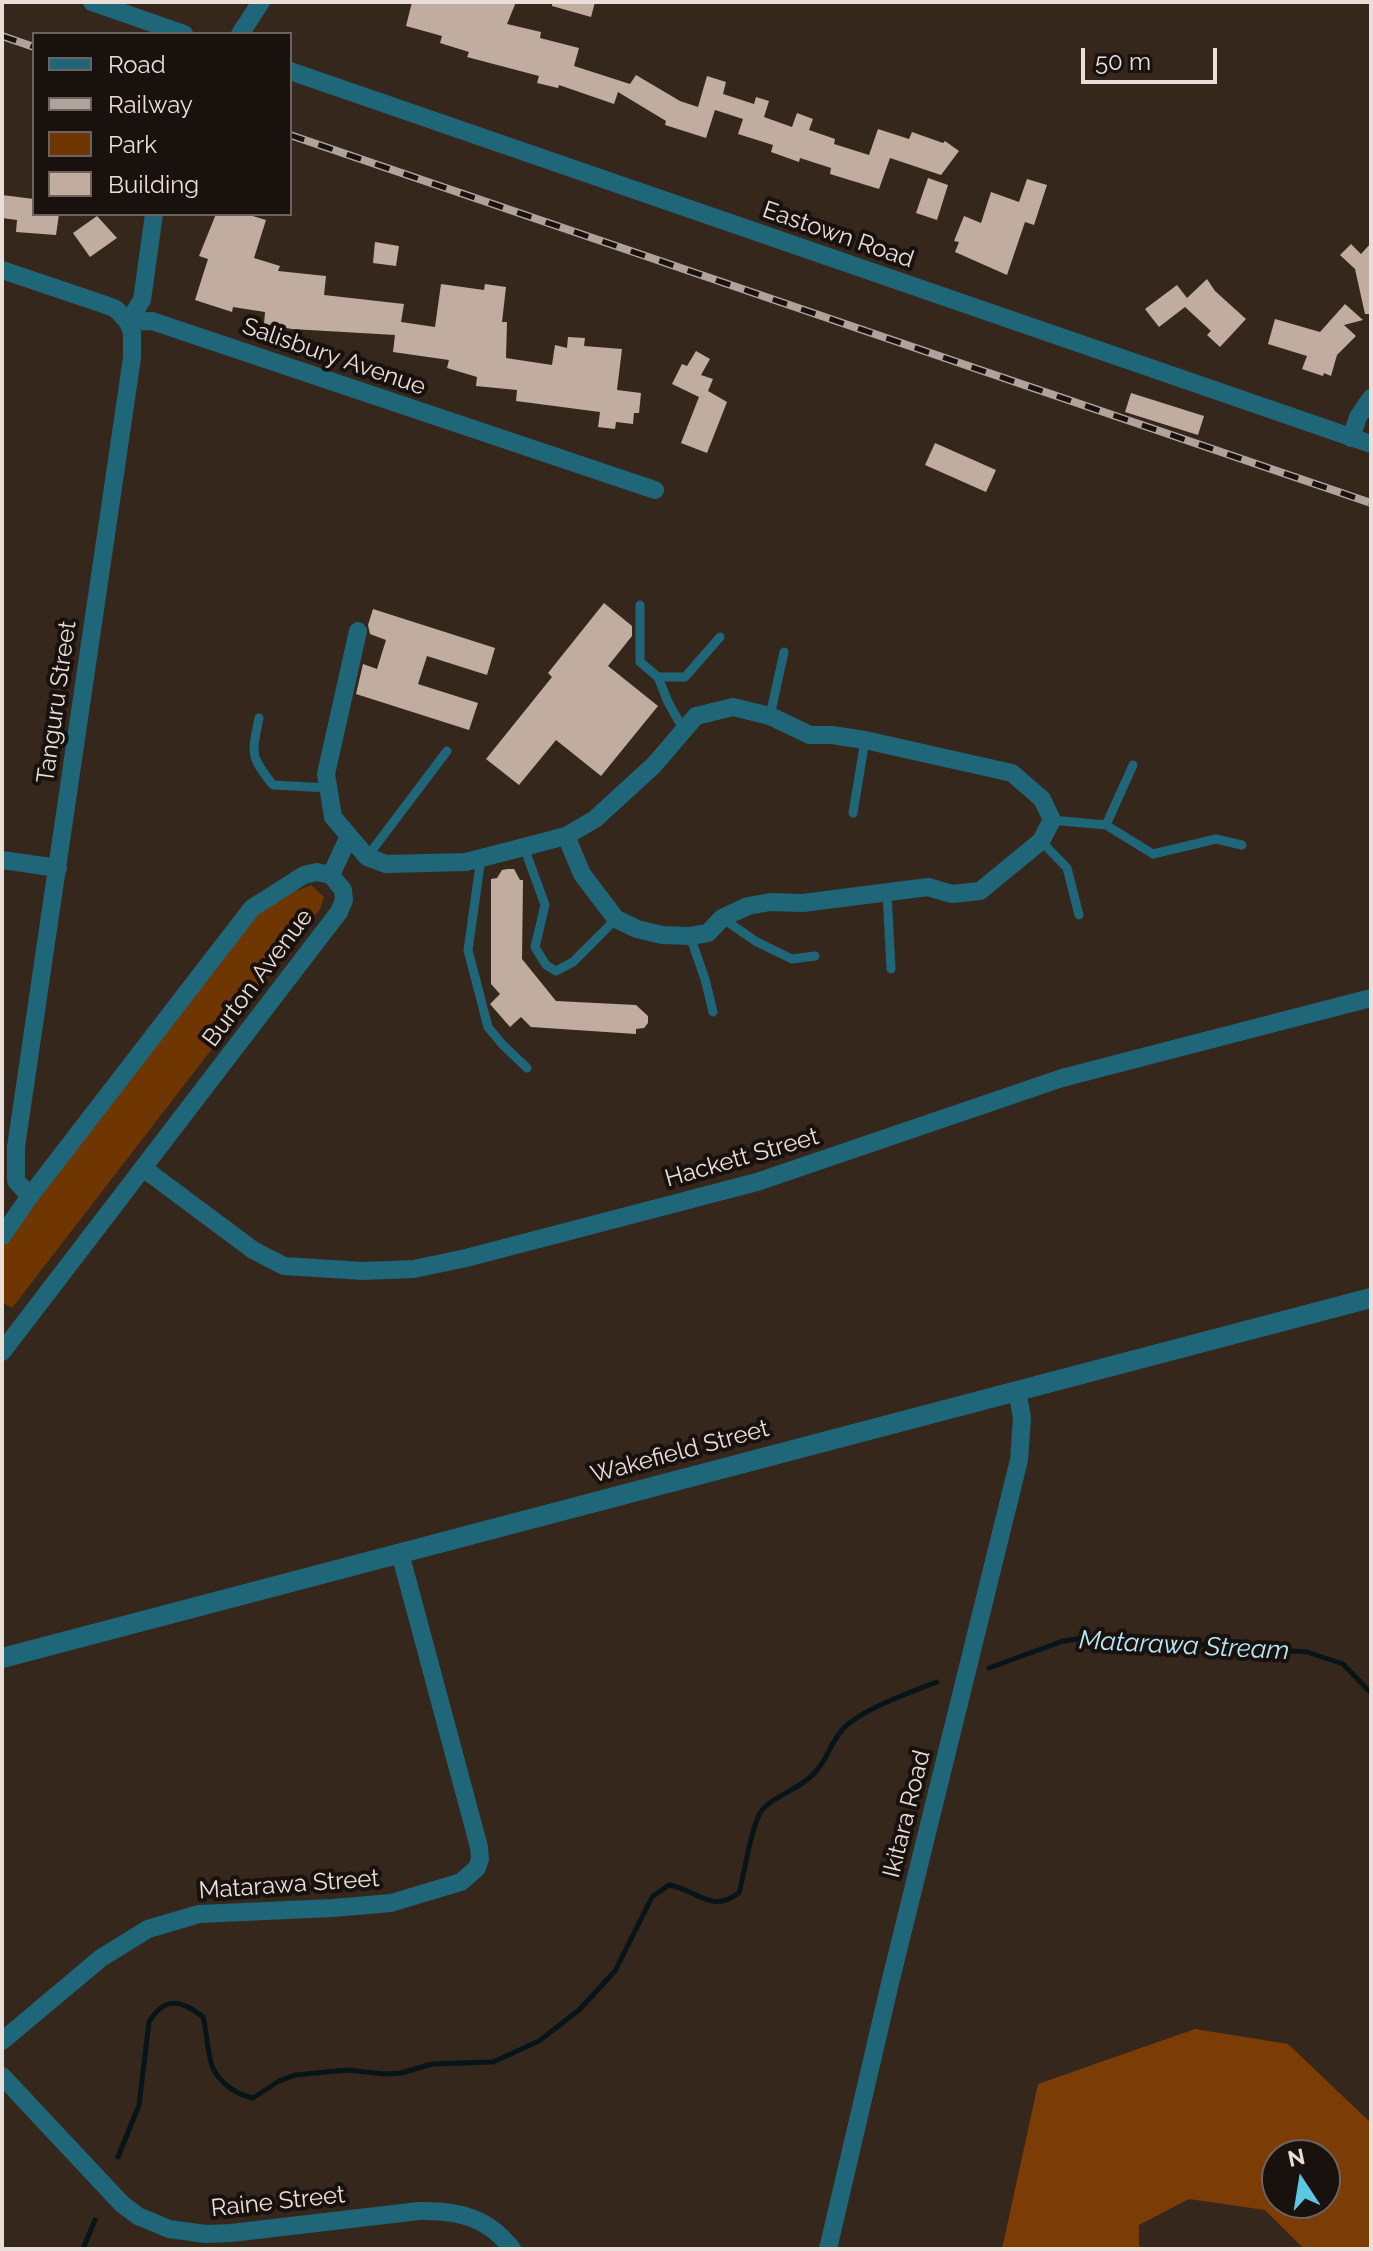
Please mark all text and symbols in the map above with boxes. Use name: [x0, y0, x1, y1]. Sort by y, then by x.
legend: [32, 32, 292, 216]
scale bar: [1085, 32, 1221, 82]
text: 50 m: [1095, 47, 1151, 76]
text: Road: [108, 50, 166, 79]
text: Railway: [108, 90, 193, 119]
text: Park: [108, 130, 157, 159]
text: Building: [108, 170, 199, 199]
street label: Eastown Road: [759, 196, 917, 274]
street label: Salisbury Avenue: [239, 312, 429, 402]
street label: Tanguru Street: [31, 619, 83, 785]
street label: Burton Avenue: [197, 903, 319, 1053]
street label: Hackett Street: [662, 1122, 822, 1194]
street label: Wakefield Street: [588, 1414, 772, 1490]
water label: Matarawa Stream: [1078, 1625, 1290, 1667]
street label: Ikitara Road: [877, 1747, 937, 1881]
street label: Matarawa Street: [198, 1864, 380, 1906]
north arrow: [1261, 2139, 1341, 2219]
text: N: [1286, 2143, 1307, 2172]
street label: Raine Street: [210, 2181, 346, 2223]

